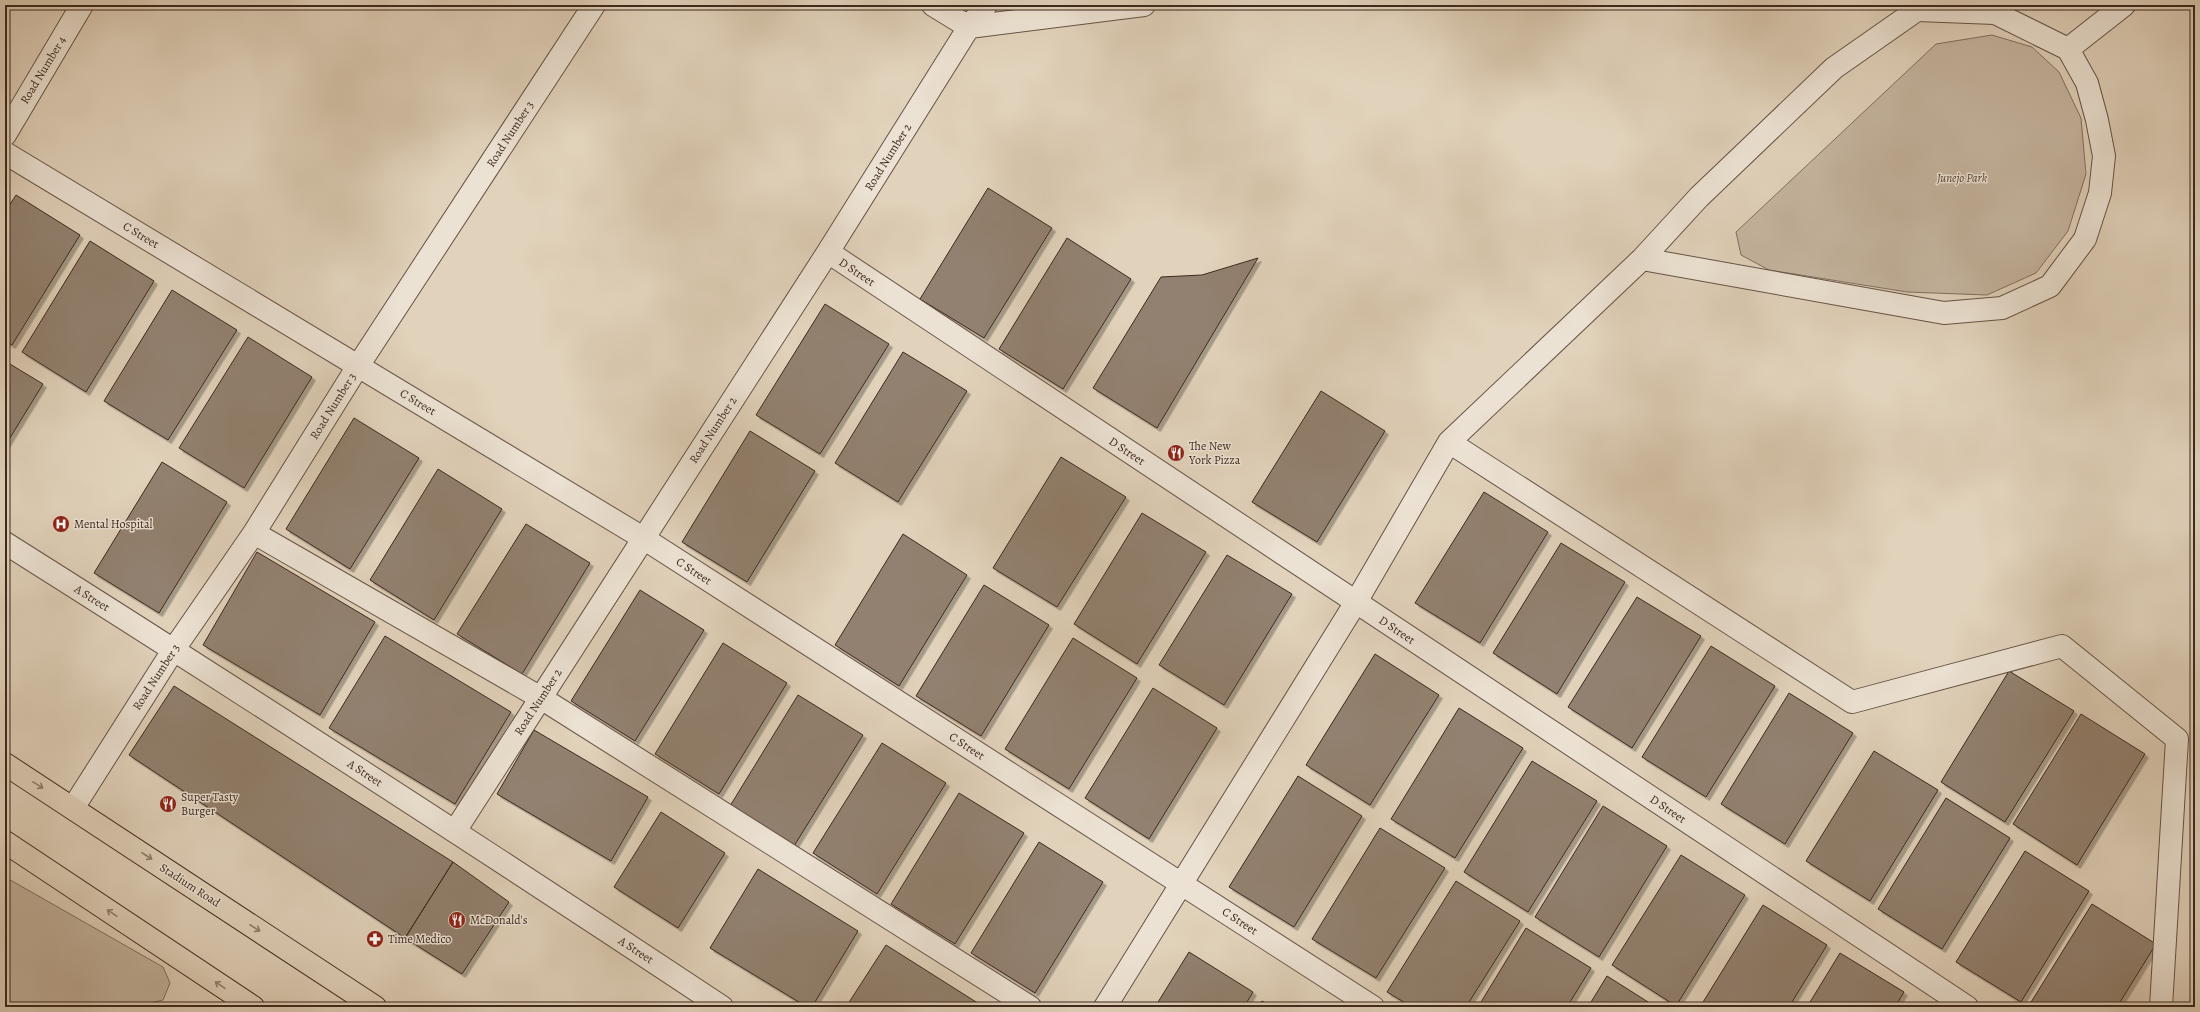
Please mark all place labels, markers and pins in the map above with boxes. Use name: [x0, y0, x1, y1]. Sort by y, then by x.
place label: The New York Pizza: [1188, 438, 1241, 468]
restaurant icon: The New York Pizza: [1166, 443, 1186, 463]
hospital icon: Mental Hospital: [51, 514, 71, 534]
place label: Mental Hospital: [74, 516, 153, 532]
place label: Super Tasty Burger: [181, 789, 239, 819]
restaurant icon: Super Tasty Burger: [158, 794, 178, 814]
restaurant icon: McDonald's: [447, 910, 467, 930]
place label: McDonald's: [470, 912, 528, 928]
pharmacy icon: Time Medico: [365, 929, 385, 949]
place label: Time Medico: [388, 931, 451, 947]

